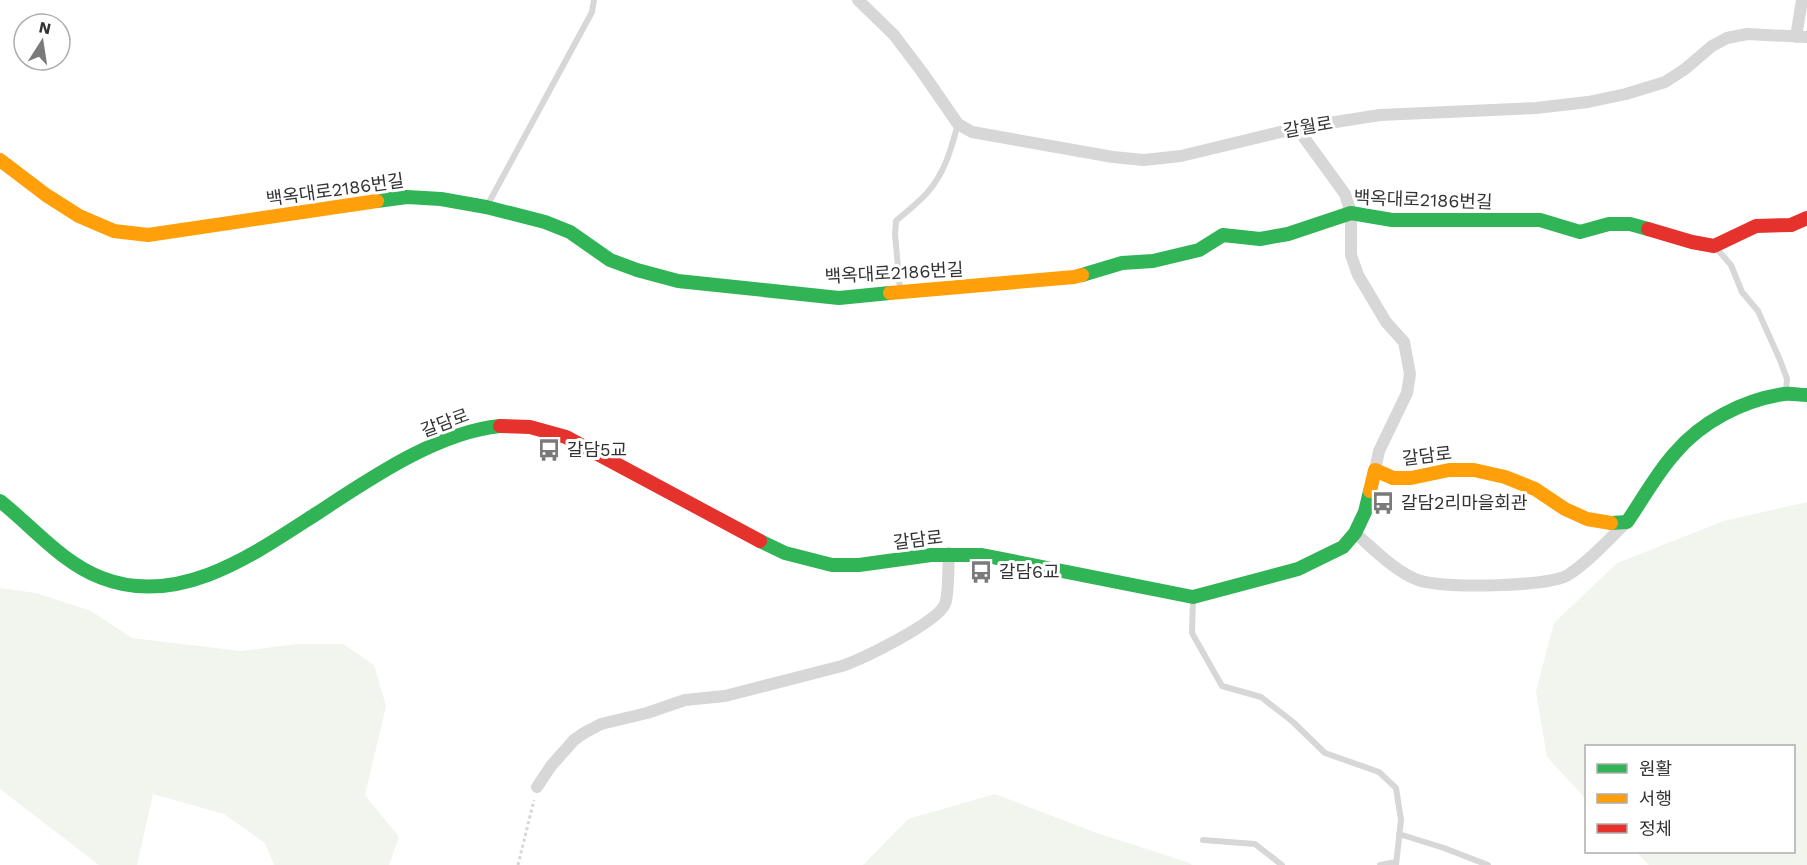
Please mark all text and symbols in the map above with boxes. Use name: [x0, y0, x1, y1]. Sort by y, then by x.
north arrow: [12, 12, 72, 72]
text: N: [37, 17, 53, 38]
street label: 갈월로: [1282, 112, 1334, 141]
street label: 백옥대로2186번길: [265, 169, 405, 210]
street label: 백옥대로2186번길: [1353, 187, 1493, 212]
street label: 백옥대로2186번길: [824, 258, 964, 287]
street label: 갈담로: [418, 404, 472, 441]
bus stop icon: 갈담5교: [536, 437, 562, 463]
place label: 갈담5교: [567, 439, 627, 460]
street label: 갈담로: [1401, 442, 1453, 469]
bus stop icon: 갈담2리마을회관: [1370, 490, 1396, 516]
place label: 갈담2리마을회관: [1401, 492, 1528, 513]
street label: 갈담로: [892, 526, 944, 553]
bus stop icon: 갈담6교: [968, 559, 994, 585]
place label: 갈담6교: [999, 561, 1060, 582]
legend: [1585, 745, 1795, 853]
text: 원활: [1639, 758, 1672, 779]
text: 서행: [1639, 788, 1672, 809]
text: 정체: [1639, 818, 1672, 839]

